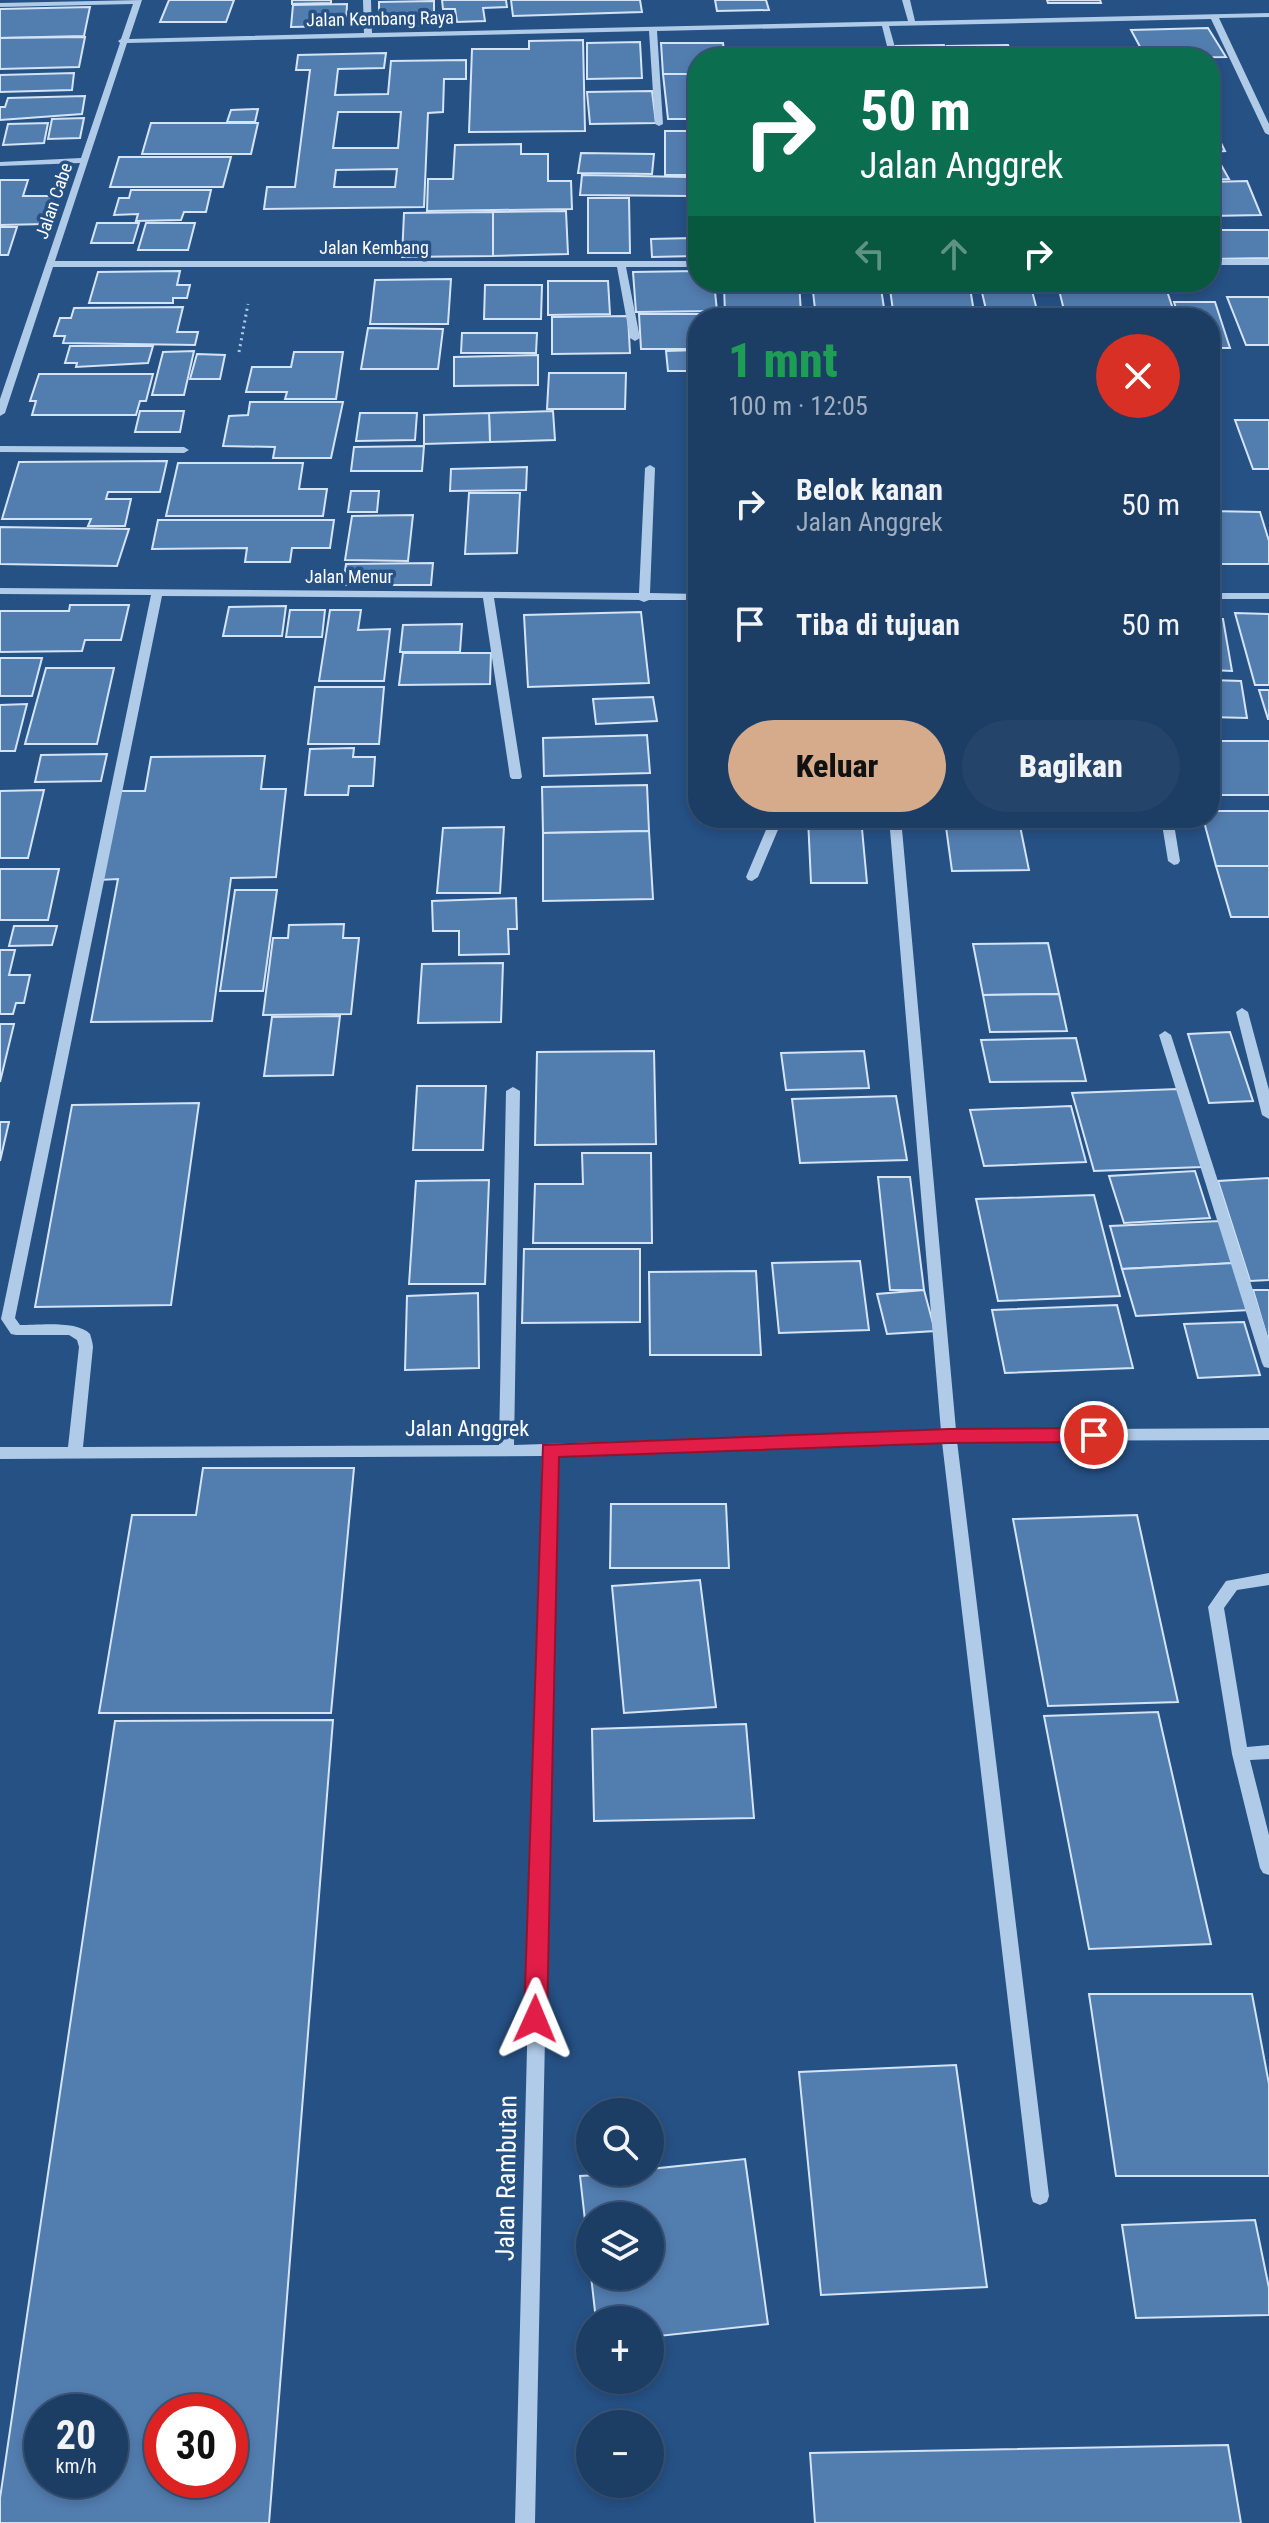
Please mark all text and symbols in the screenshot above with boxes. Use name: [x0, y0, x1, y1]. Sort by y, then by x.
street label: Jalan Kembang Raya: [306, 7, 454, 30]
text: 50 m: [860, 78, 971, 144]
icon: right: [728, 80, 832, 184]
text: Jalan Anggrek: [860, 145, 1063, 187]
street label: Jalan Cabe: [31, 160, 76, 242]
icon: left: [848, 232, 892, 276]
icon: ahead: [932, 232, 976, 276]
icon: right: [1016, 232, 1060, 276]
street label: Jalan Kembang: [319, 237, 429, 258]
text: 1 mnt: [728, 332, 838, 389]
button: close: [1096, 334, 1180, 418]
text: 100 m · 12:05: [728, 391, 868, 421]
text: Belok kanan: [796, 472, 943, 507]
icon: right: [728, 482, 772, 526]
text: 50 m: [1121, 487, 1180, 522]
text: Jalan Anggrek: [796, 507, 943, 537]
street label: Jalan Menur: [305, 566, 393, 587]
icon: arrive: [728, 602, 772, 646]
text: Tiba di tujuan: [796, 607, 960, 642]
text: 50 m: [1121, 607, 1180, 642]
button: Keluar: [728, 720, 946, 812]
button: Bagikan: [962, 720, 1180, 812]
pin: [1060, 1401, 1128, 1469]
icon: arrive: [1072, 1413, 1116, 1457]
street label: Jalan Anggrek: [405, 1416, 529, 1441]
position arrow: [493, 1977, 577, 2061]
street label: Jalan Rambutan: [490, 2095, 522, 2261]
map controls: [576, 2098, 664, 2498]
button: search: [576, 2098, 664, 2186]
button: layers: [576, 2202, 664, 2290]
button: +: [576, 2306, 664, 2394]
speed limit sign: 30: [144, 2394, 248, 2498]
button: −: [576, 2410, 664, 2498]
text: 20: [56, 2412, 96, 2459]
text: km/h: [55, 2454, 97, 2478]

